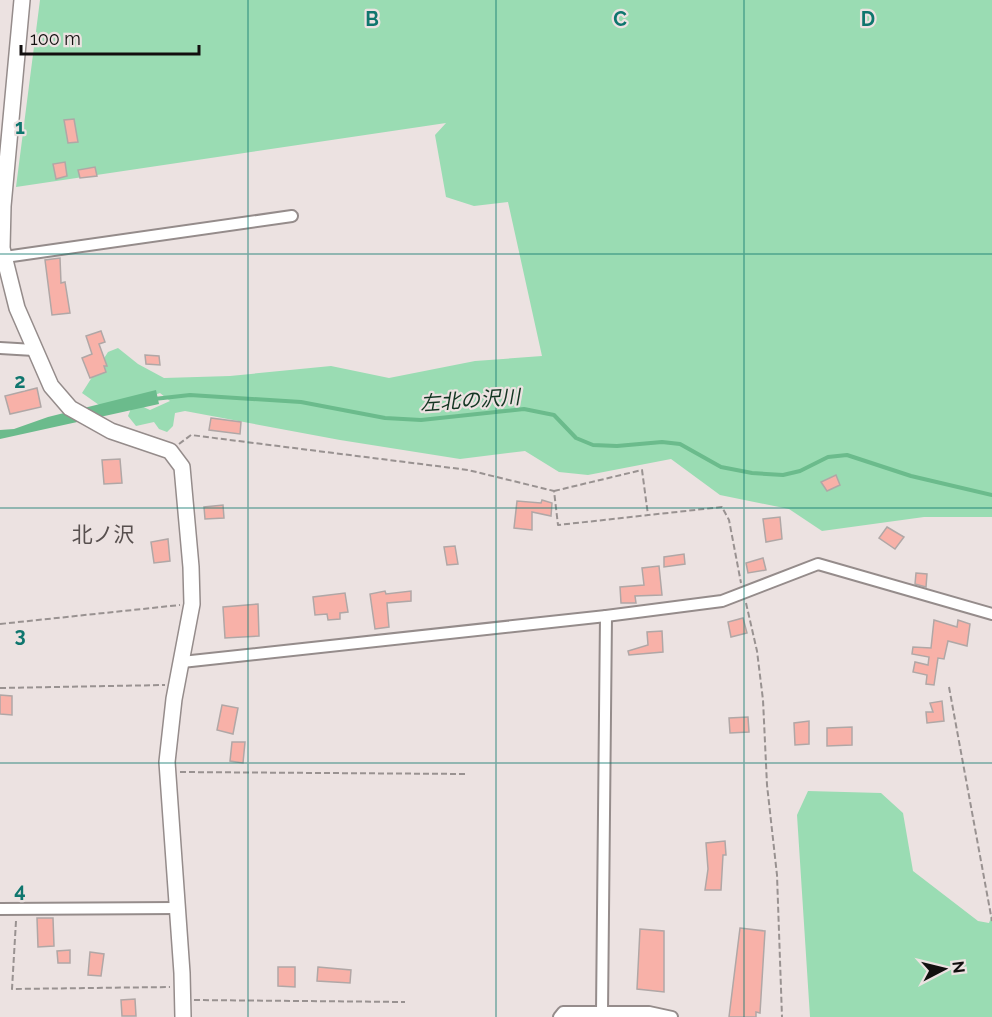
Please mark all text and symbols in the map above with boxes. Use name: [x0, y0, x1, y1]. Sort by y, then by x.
text: B: [365, 7, 379, 31]
text: C: [613, 7, 627, 31]
text: D: [861, 7, 875, 31]
scale bar: [21, 18, 200, 56]
text: 100 m: [30, 28, 81, 49]
text: 1: [15, 115, 25, 139]
text: 2: [14, 369, 26, 393]
water label: 左北の沢川: [419, 384, 523, 415]
district label: 北ノ沢: [72, 522, 135, 547]
text: 3: [14, 623, 26, 647]
text: 4: [14, 878, 26, 902]
north arrow: [914, 939, 974, 999]
text: N: [948, 960, 969, 974]

